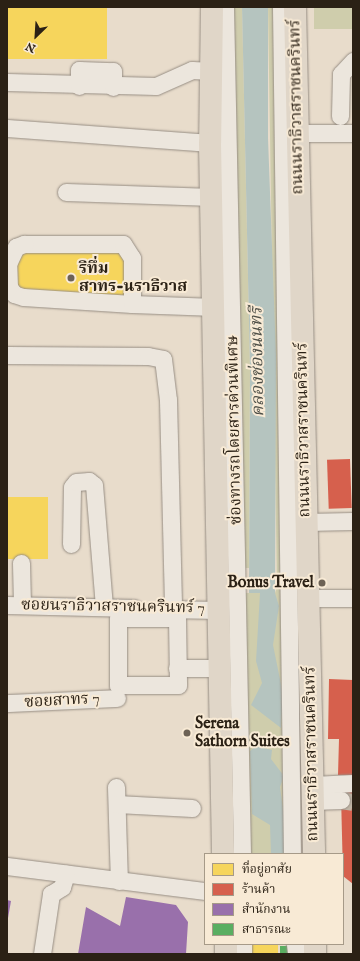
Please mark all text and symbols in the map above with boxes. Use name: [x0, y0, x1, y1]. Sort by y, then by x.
north arrow: [16, 16, 56, 56]
street label: ถนนนราธิวาสราชนครินทร์: [286, 19, 308, 195]
text: N: [24, 39, 38, 55]
place label: ริทึ่ม สาทร-นราธิวาส: [79, 259, 187, 297]
marker: ริทึ่ม สาทร-นราธิวาส: [66, 273, 76, 283]
water label: คลองช่องนนทรี: [247, 307, 269, 417]
street label: ช่องทางรถโดยสารด่วนพิเศษ: [224, 335, 246, 525]
street label: ถนนนราธิวาสราชนครินทร์: [293, 342, 315, 518]
place label: Bonus Travel: [227, 573, 314, 593]
marker: Bonus Travel: [317, 578, 327, 588]
street label: ซอยนราธิวาสราชนครินทร์ 7: [21, 596, 205, 618]
street label: ถนนนราธิวาสราชนครินทร์: [301, 666, 323, 842]
street label: ซอยสาทร 7: [24, 689, 100, 713]
place label: Serena Sathorn Suites: [195, 714, 290, 752]
marker: Serena Sathorn Suites: [182, 728, 192, 738]
legend: [204, 853, 344, 945]
text: ที่อยู่อาศัย: [242, 862, 292, 877]
text: ร้านค้า: [242, 882, 275, 897]
text: สำนักงาน: [242, 902, 290, 917]
text: สาธารณะ: [242, 922, 291, 937]

